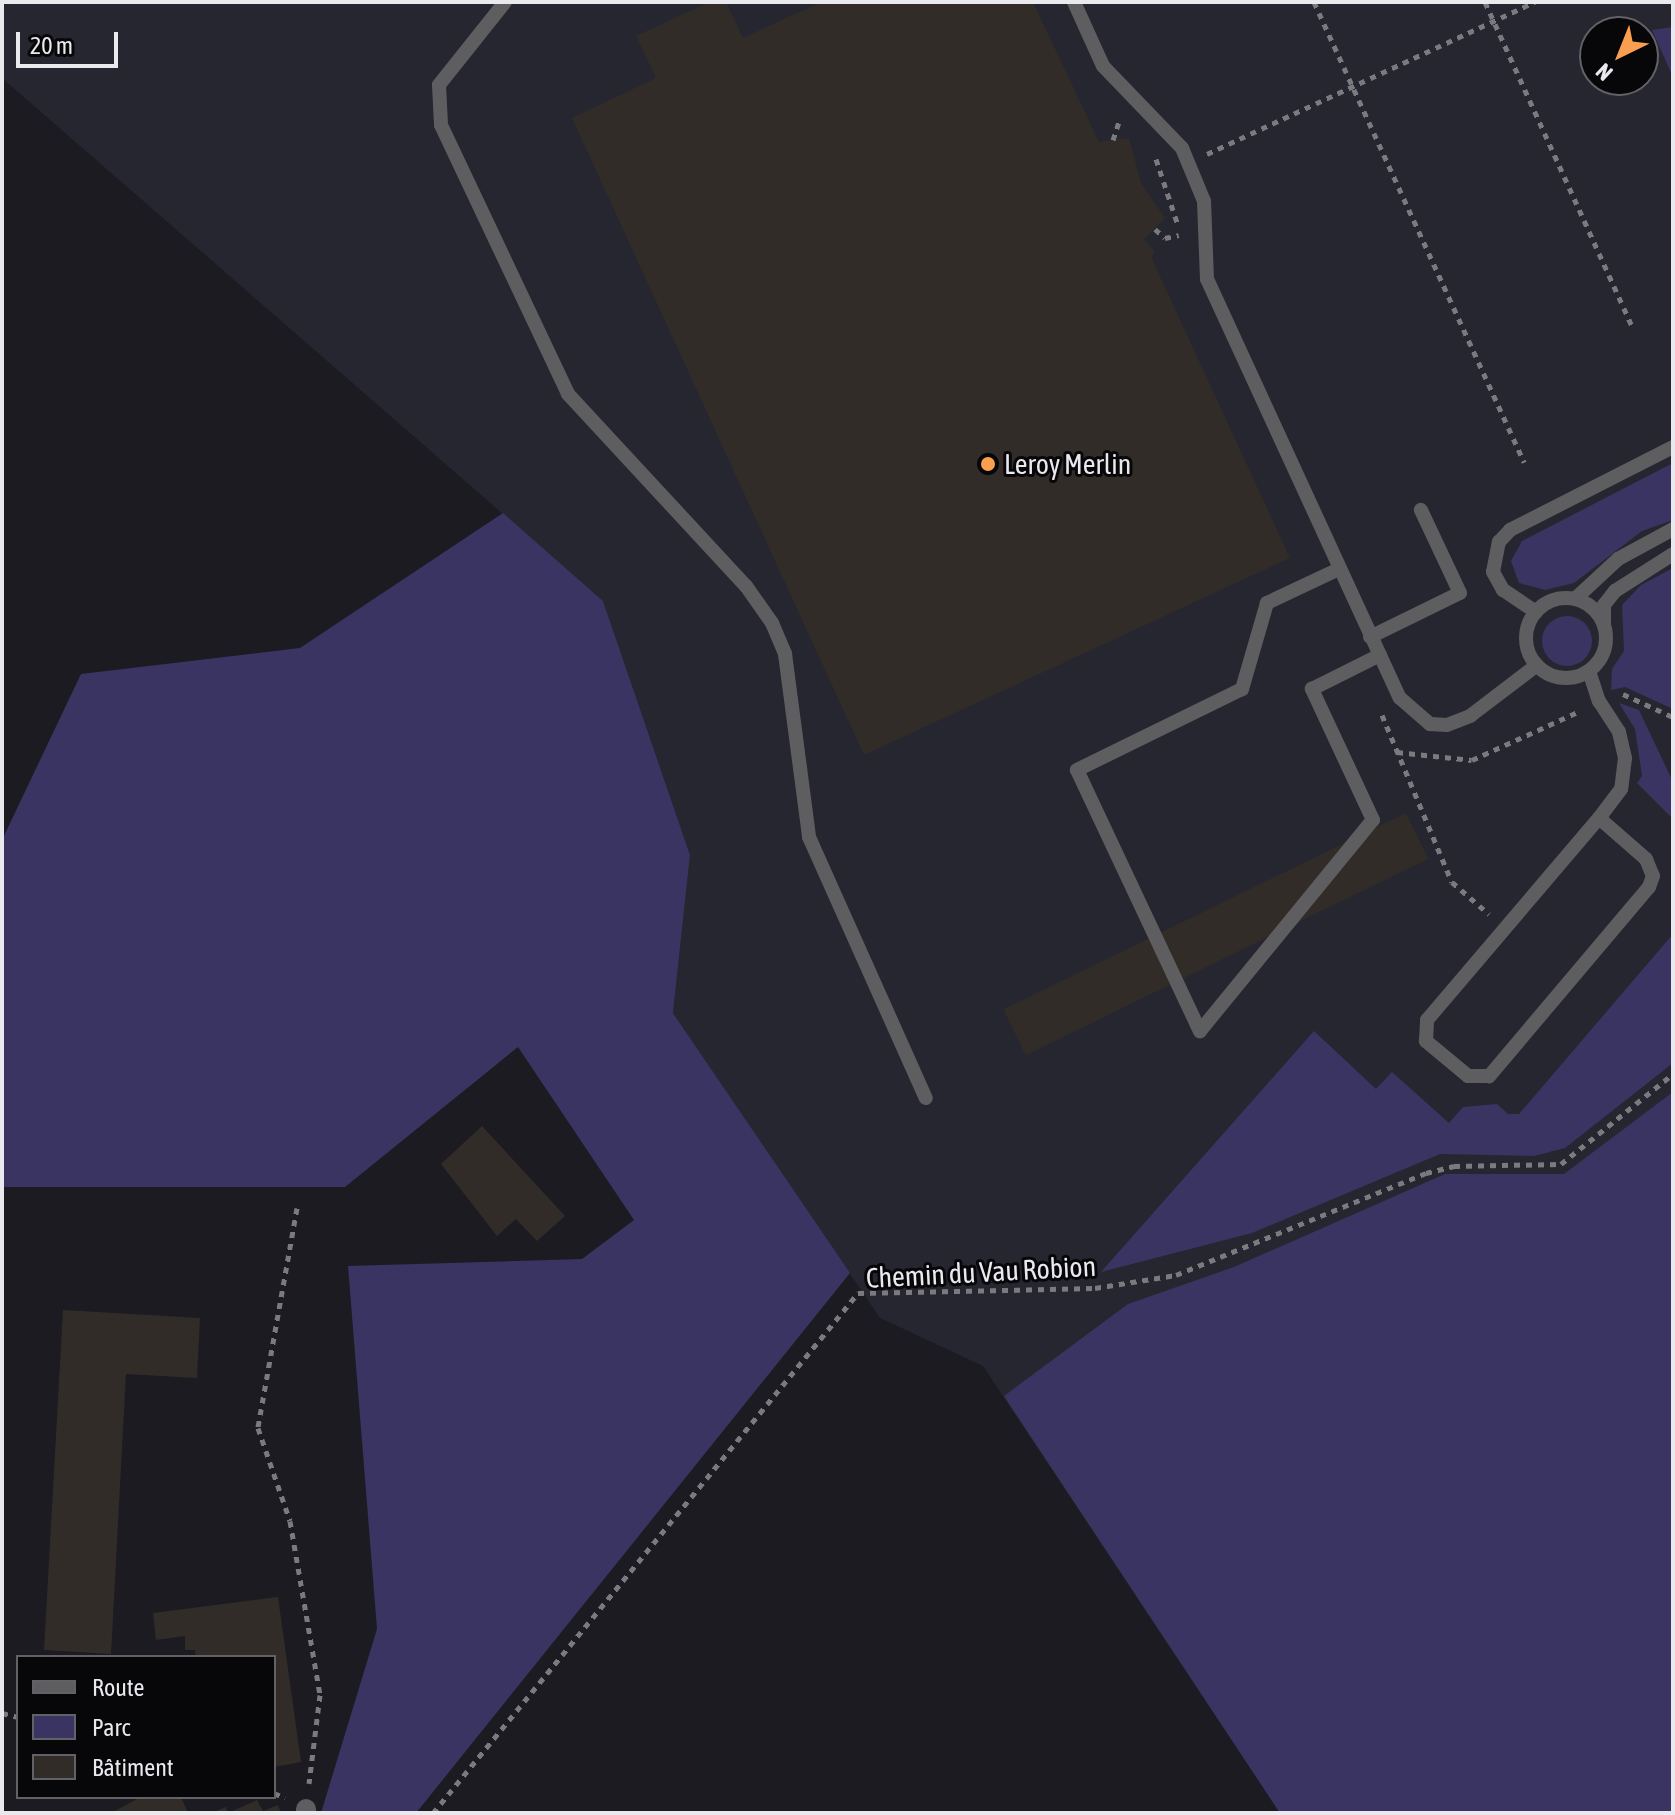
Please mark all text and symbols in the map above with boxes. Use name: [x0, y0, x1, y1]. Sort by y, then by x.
scale bar: [20, 16, 122, 66]
north arrow: [1579, 16, 1659, 96]
text: 20 m: [30, 32, 73, 59]
text: N: [1590, 58, 1618, 86]
place label: Leroy Merlin: [1004, 447, 1131, 481]
marker: Leroy Merlin: [979, 455, 997, 473]
street label: Chemin du Vau Robion: [865, 1249, 1097, 1295]
legend: [16, 1655, 276, 1799]
text: Route: [92, 1674, 144, 1701]
text: Parc: [92, 1714, 130, 1741]
text: Bâtiment: [92, 1754, 174, 1781]

